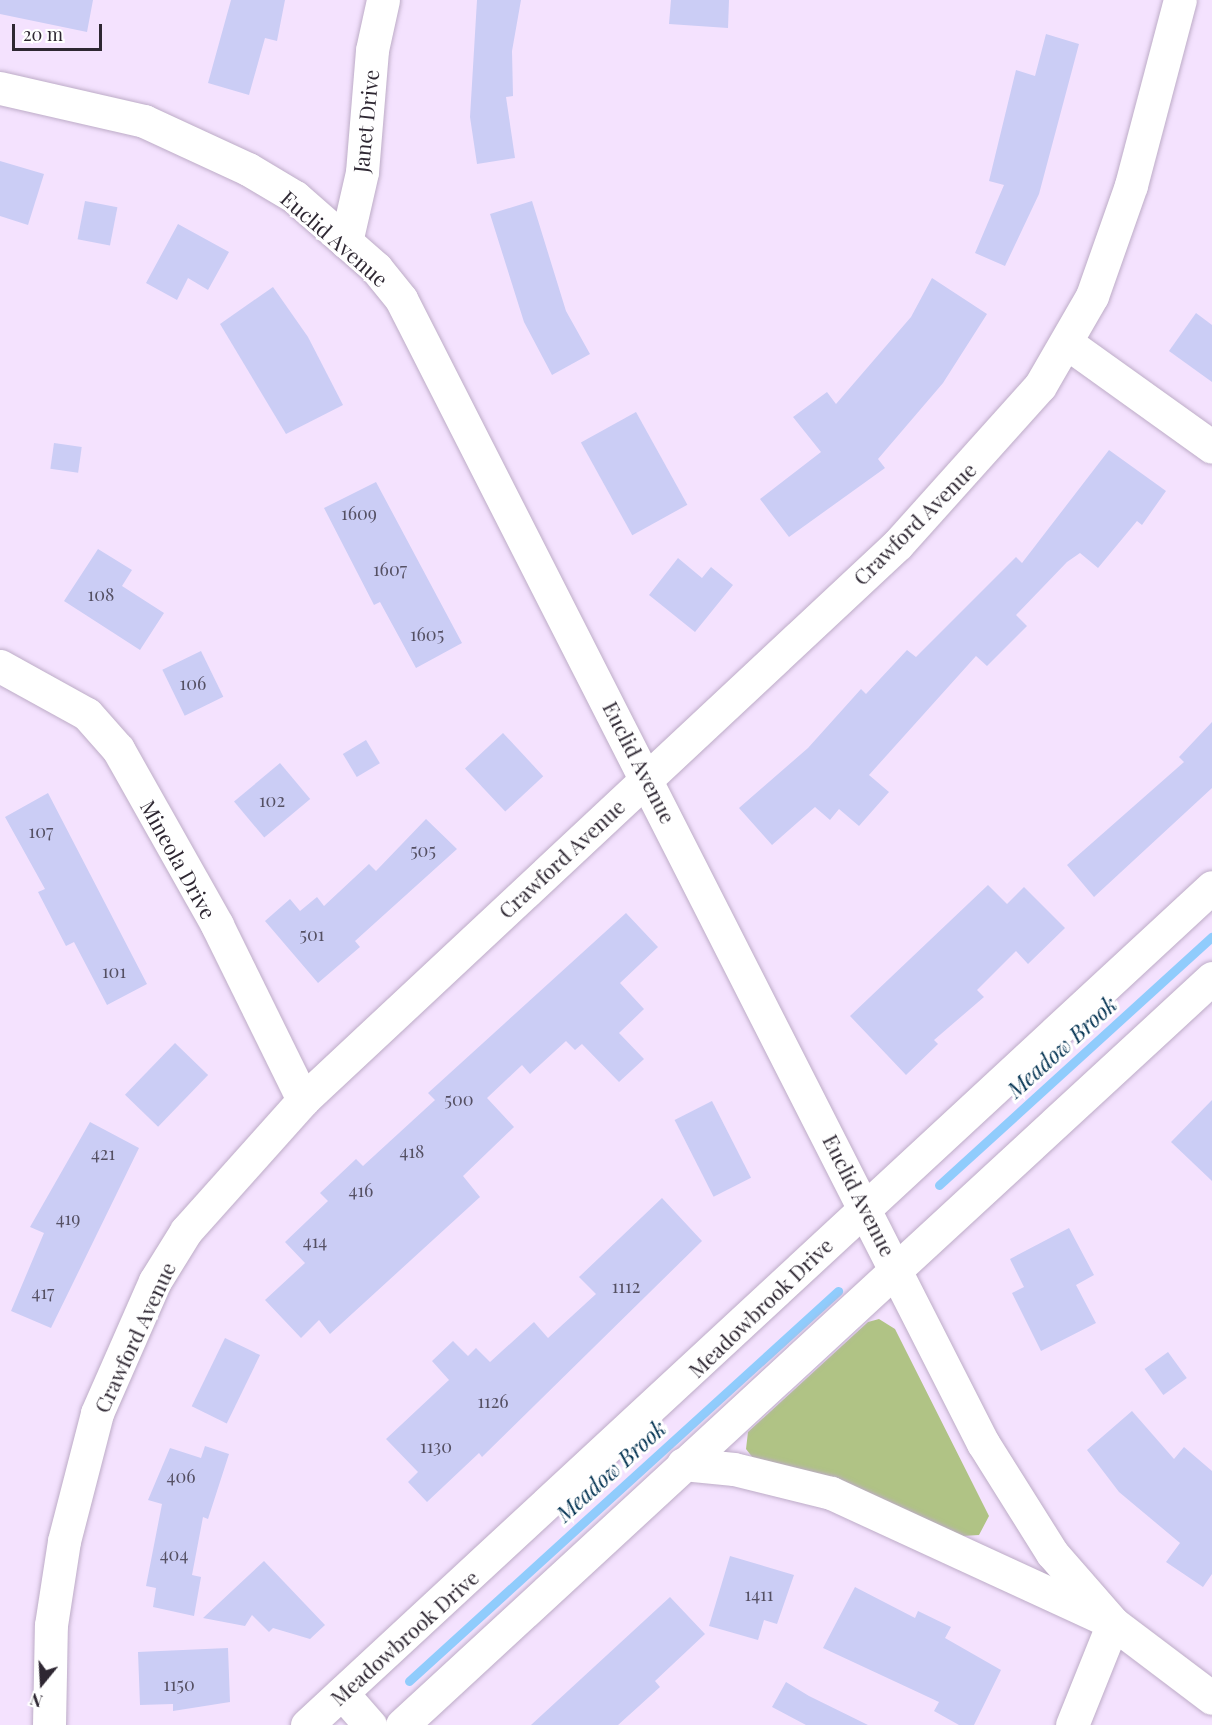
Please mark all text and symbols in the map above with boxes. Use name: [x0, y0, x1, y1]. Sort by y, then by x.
scale bar: [15, 12, 105, 50]
text: 20 m: [23, 22, 63, 46]
street label: Janet Drive: [347, 68, 383, 174]
street label: Euclid Avenue: [276, 185, 394, 291]
street label: Crawford Avenue: [847, 456, 981, 590]
house number: 1609: [341, 502, 377, 524]
house number: 1607: [373, 558, 407, 580]
house number: 108: [88, 583, 114, 605]
house number: 1605: [410, 623, 444, 645]
house number: 106: [180, 672, 206, 694]
street label: Euclid Avenue: [598, 697, 682, 827]
house number: 102: [259, 789, 285, 811]
street label: Crawford Avenue: [492, 793, 630, 923]
street label: Mineola Drive: [136, 795, 222, 923]
house number: 107: [29, 820, 53, 842]
house number: 505: [410, 839, 436, 861]
house number: 501: [300, 923, 324, 945]
house number: 101: [102, 960, 126, 982]
water label: Meadow Brook: [1002, 991, 1122, 1103]
house number: 500: [444, 1088, 474, 1110]
street label: Euclid Avenue: [818, 1130, 902, 1260]
house number: 418: [400, 1140, 424, 1162]
house number: 421: [91, 1142, 115, 1164]
house number: 416: [349, 1179, 373, 1201]
house number: 419: [56, 1207, 80, 1229]
house number: 414: [303, 1230, 327, 1252]
street label: Meadowbrook Drive: [683, 1232, 837, 1382]
street label: Crawford Avenue: [88, 1257, 180, 1417]
house number: 1112: [612, 1275, 640, 1297]
house number: 417: [32, 1281, 54, 1303]
house number: 1126: [477, 1390, 509, 1412]
water label: Meadow Brook: [551, 1415, 671, 1527]
house number: 1130: [420, 1435, 452, 1457]
house number: 406: [167, 1465, 195, 1487]
house number: 404: [160, 1543, 188, 1565]
street label: Meadowbrook Drive: [325, 1564, 483, 1710]
house number: 1411: [745, 1583, 773, 1605]
north arrow: [12, 1653, 72, 1713]
house number: 1150: [163, 1673, 195, 1695]
text: N: [28, 1689, 45, 1712]

